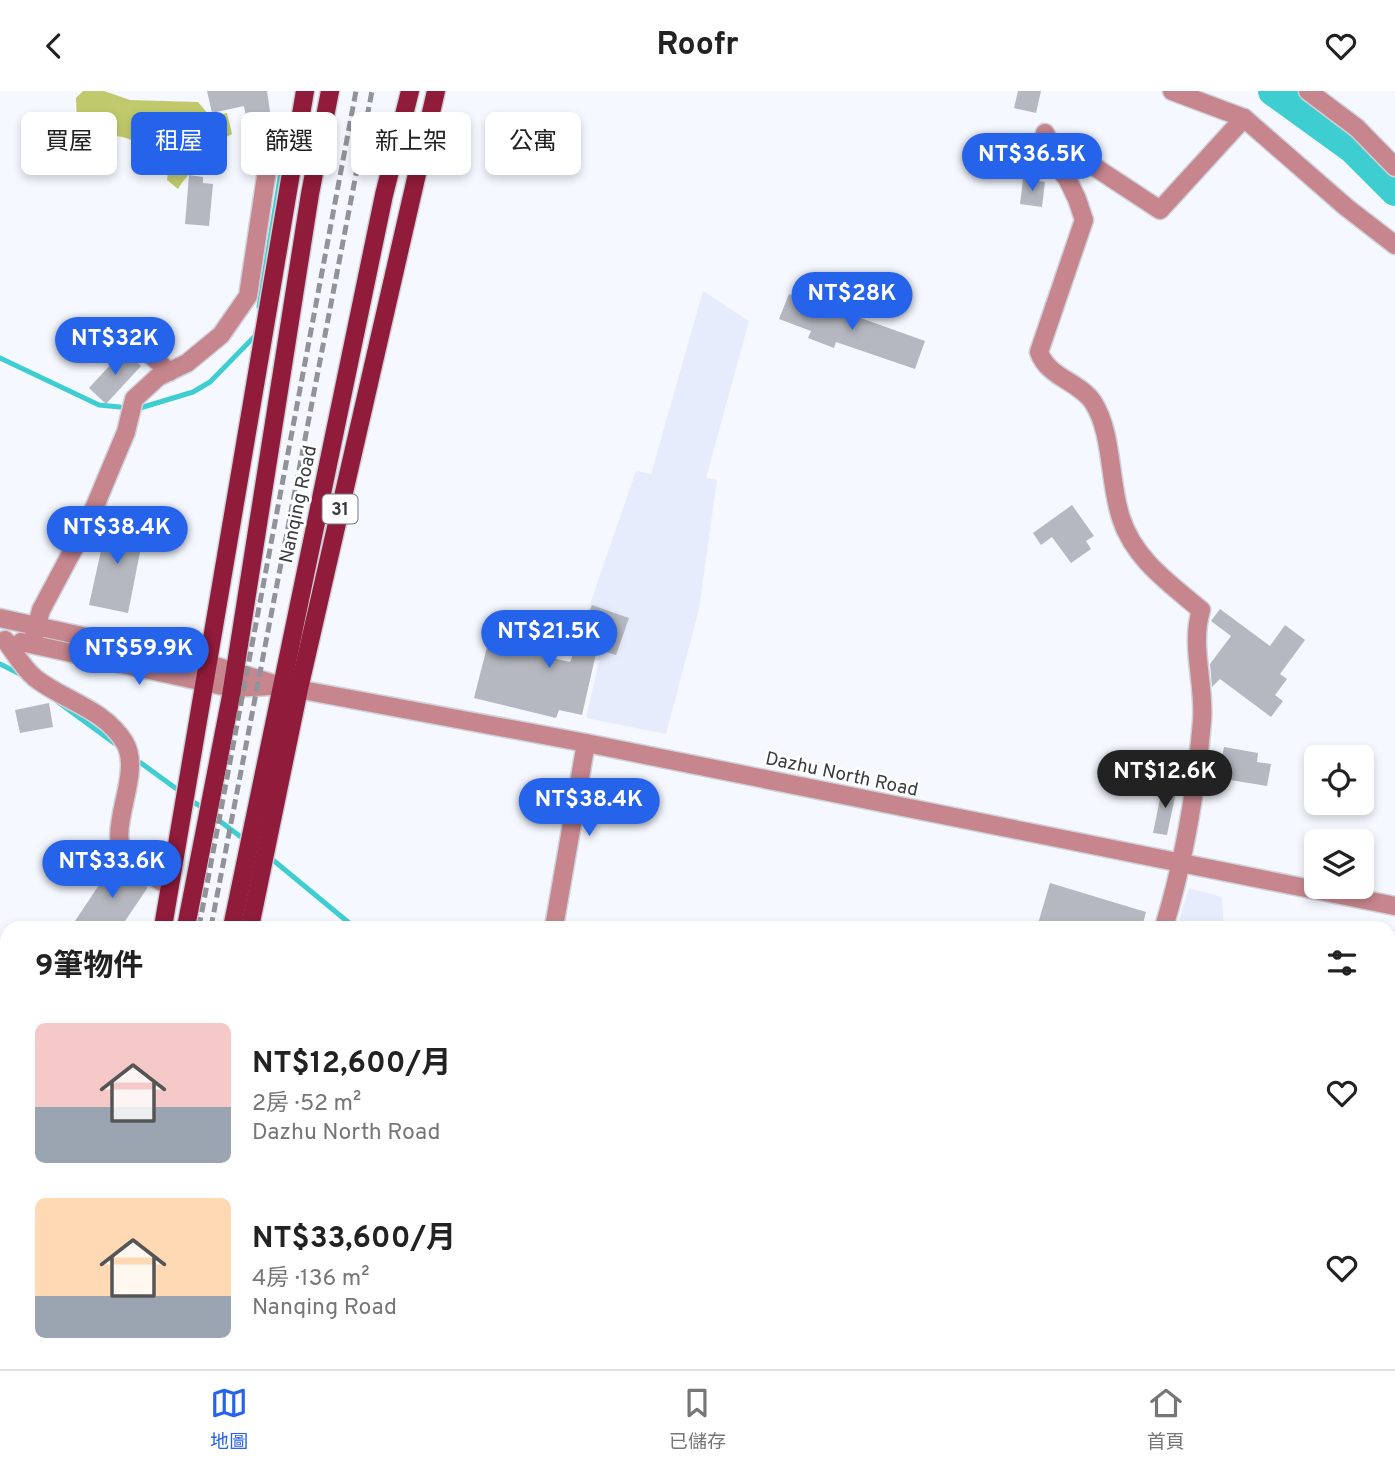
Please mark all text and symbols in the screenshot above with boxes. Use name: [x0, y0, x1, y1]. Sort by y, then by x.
text: Roofr: [656, 26, 739, 66]
icon: back: [35, 27, 73, 65]
icon: heart: [1322, 27, 1360, 65]
chip: 買屋: [21, 112, 117, 175]
chip: 租屋: [131, 112, 227, 175]
chip: 篩選: [241, 112, 337, 175]
chip: 新上架: [351, 112, 471, 175]
chip: 公寓: [485, 112, 581, 175]
pin: NT$36.5K: [960, 133, 1104, 193]
text: NT$36.5K: [978, 141, 1086, 170]
pin: NT$28K: [795, 273, 909, 332]
text: NT$28K: [808, 280, 896, 309]
pin: NT$32K: [58, 317, 172, 377]
text: NT$32K: [71, 325, 159, 354]
street label: Nanqing Road: [275, 443, 323, 565]
road number: 31: [322, 495, 358, 523]
pin: NT$38.4K: [45, 507, 189, 566]
text: NT$38.4K: [63, 514, 171, 543]
pin: NT$21.5K: [477, 611, 621, 670]
text: NT$21.5K: [497, 618, 601, 647]
pin: NT$59.9K: [67, 627, 211, 687]
text: NT$59.9K: [85, 635, 193, 664]
map controls: [1304, 745, 1374, 899]
button: locate: [1304, 745, 1374, 815]
street label: Dazhu North Road: [763, 747, 920, 803]
pin: NT$12.6K: [1093, 751, 1237, 810]
text: NT$12.6K: [1113, 758, 1217, 787]
pin: NT$38.4K: [517, 779, 661, 838]
text: NT$38.4K: [535, 786, 643, 815]
button: layers: [1304, 829, 1374, 899]
pin: NT$33.6K: [40, 841, 184, 900]
text: NT$33.6K: [58, 848, 166, 877]
icon: filters: [1323, 944, 1361, 982]
text: 9筆物件: [35, 949, 143, 986]
text: NT$12,600/月: [252, 1046, 451, 1083]
icon: home: [91, 1051, 175, 1135]
icon: heart: [1323, 1074, 1361, 1112]
text: 2房 · 52 m²: [252, 1090, 361, 1119]
text: Dazhu North Road: [252, 1119, 440, 1148]
text: NT$33,600/月: [252, 1221, 456, 1258]
icon: home: [91, 1226, 175, 1310]
icon: heart: [1323, 1249, 1361, 1287]
text: 4房 · 136 m²: [252, 1265, 369, 1294]
text: Nanqing Road: [252, 1294, 397, 1323]
tab: 地圖: [210, 1384, 248, 1455]
tab: 已儲存: [669, 1384, 726, 1455]
tab: 首頁: [1147, 1384, 1185, 1455]

